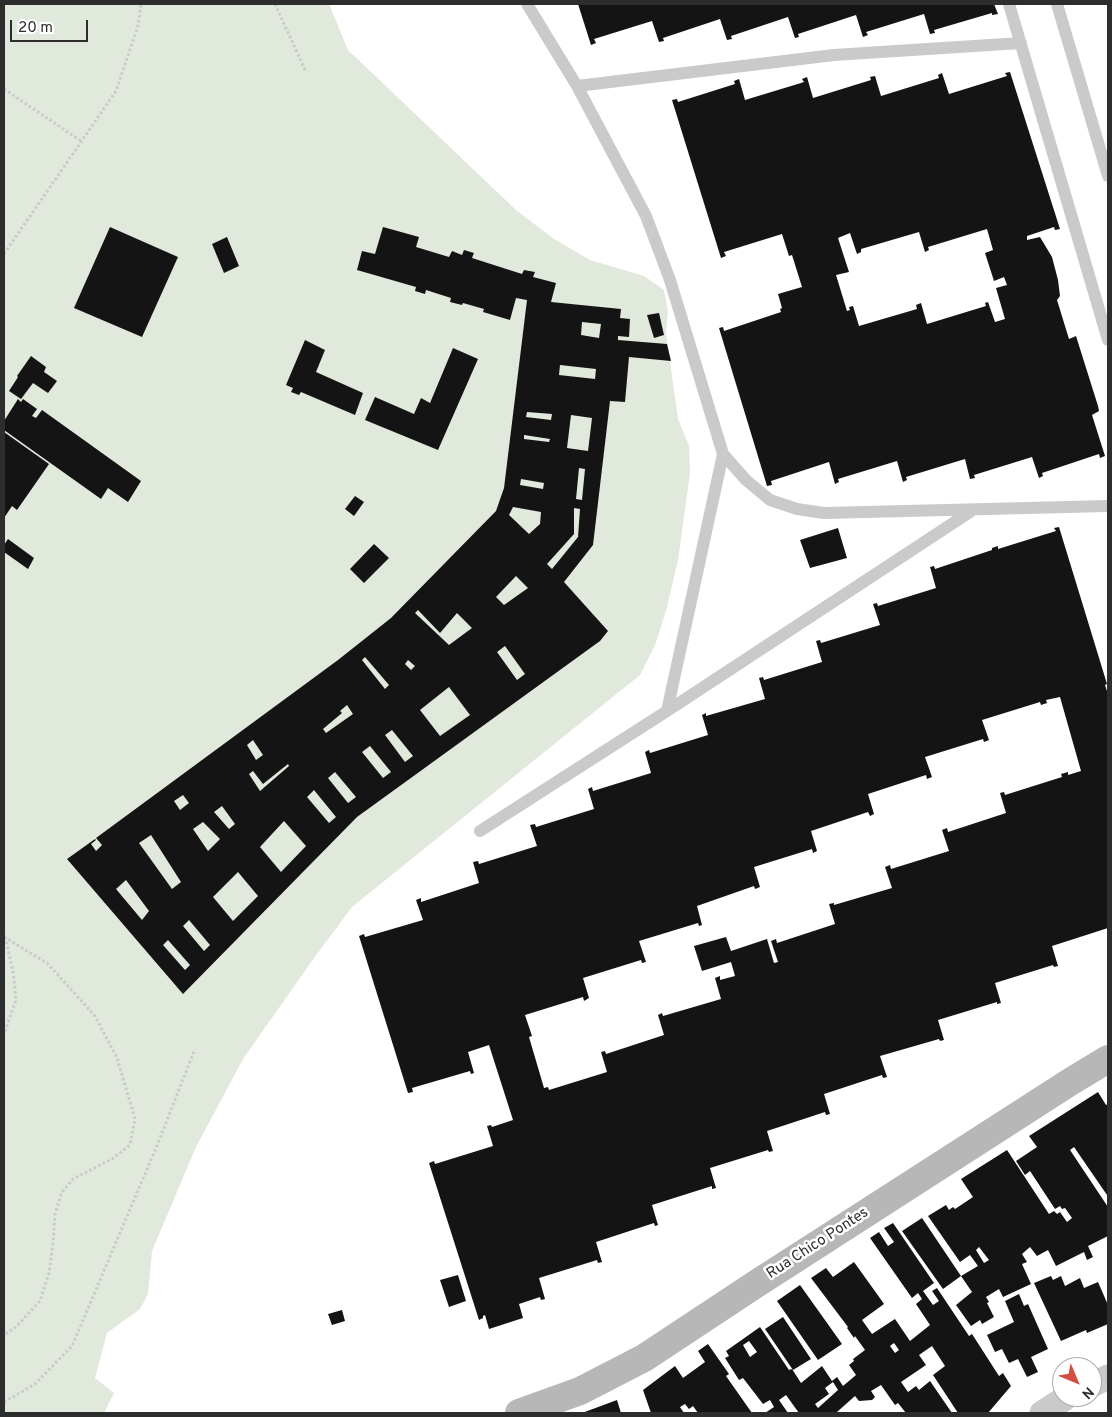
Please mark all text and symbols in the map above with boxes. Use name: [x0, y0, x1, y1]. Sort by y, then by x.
scale bar: [12, 10, 90, 42]
text: 20 m: [18, 19, 53, 38]
street label: Rua Chico Pontes: [764, 1204, 872, 1284]
north arrow: [1052, 1357, 1102, 1407]
text: N: [1078, 1383, 1097, 1402]

